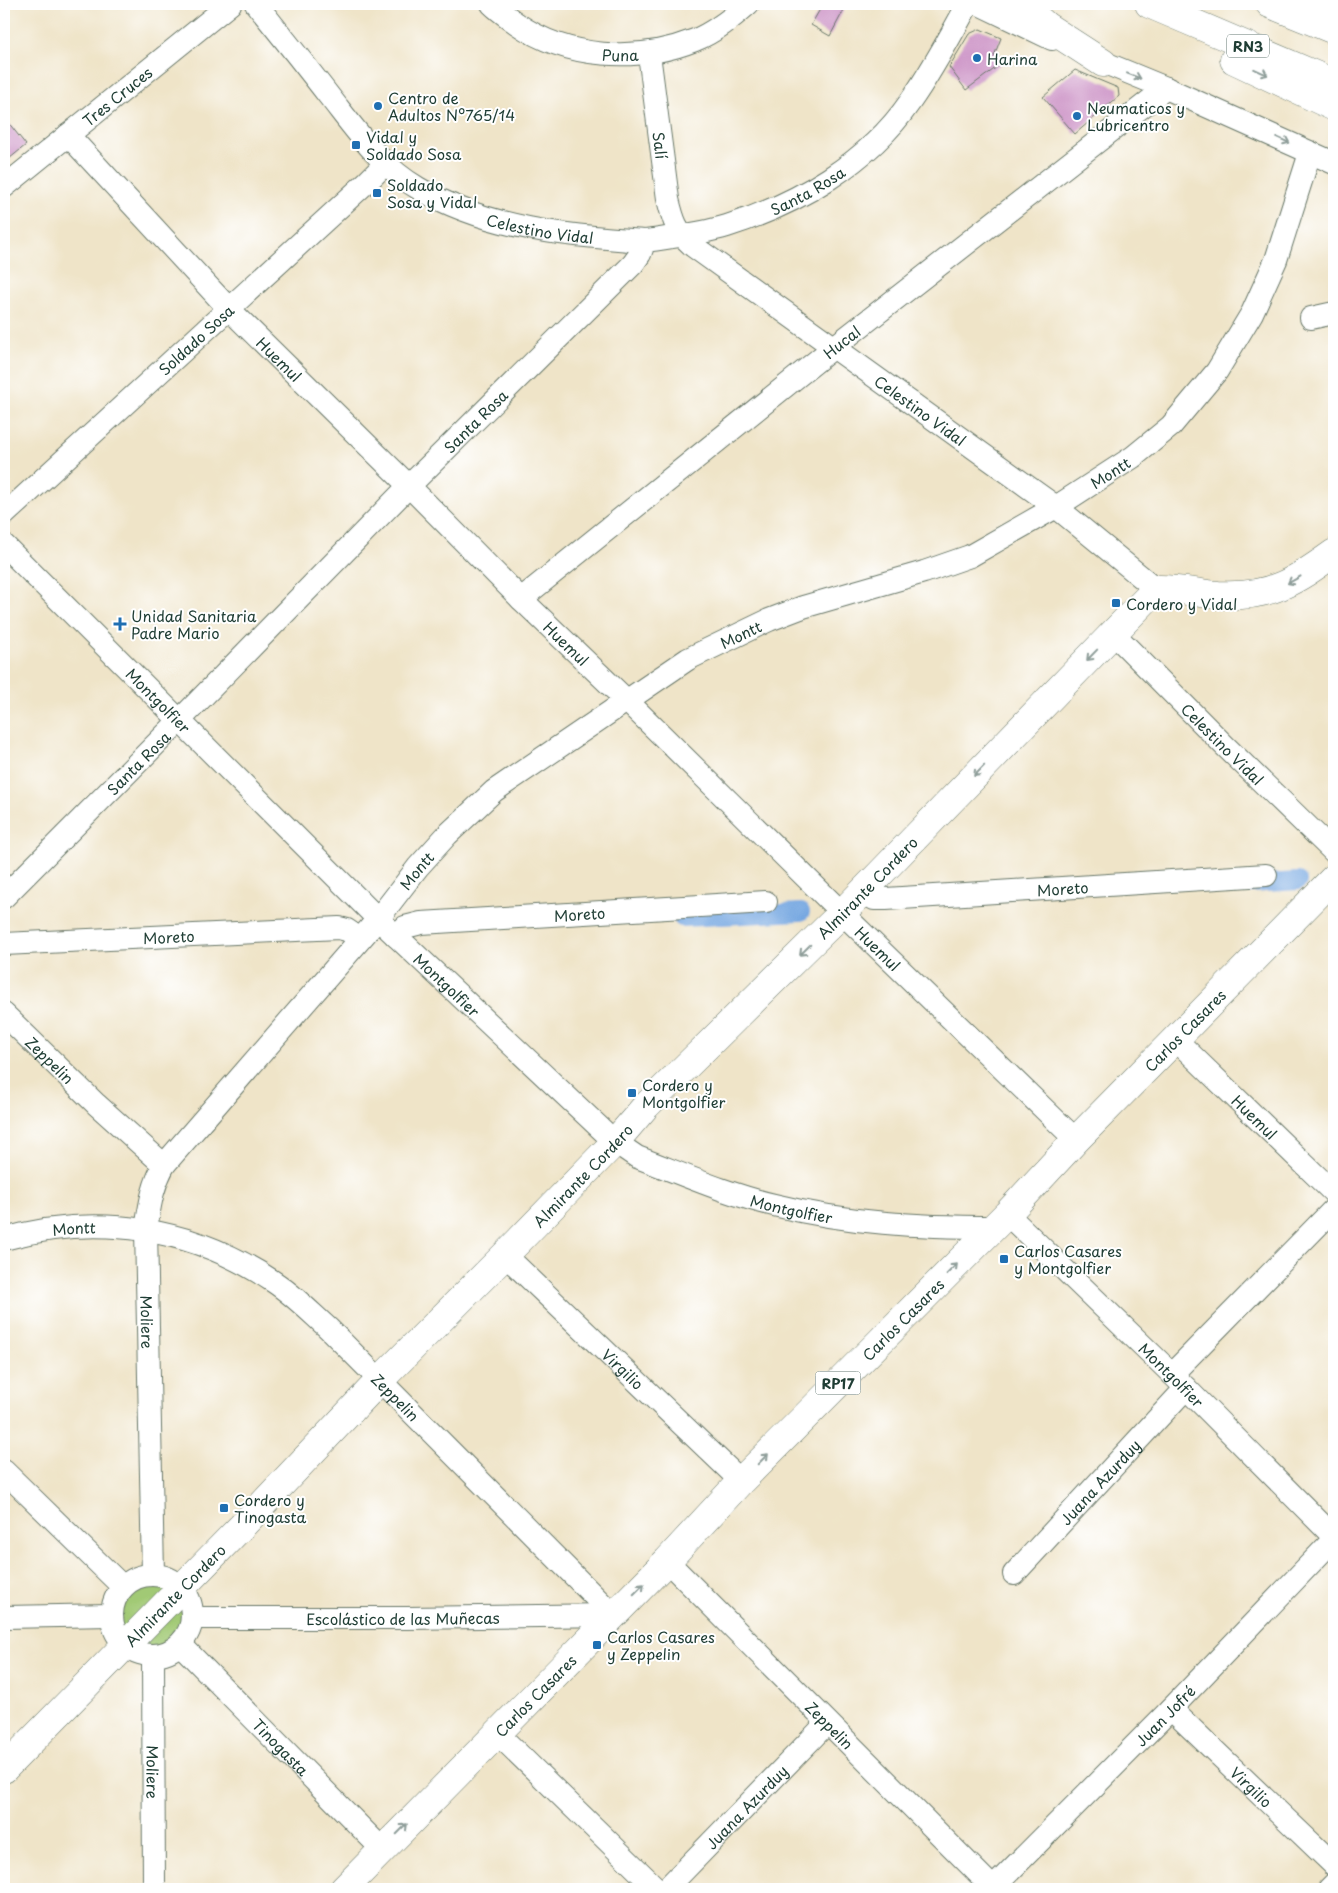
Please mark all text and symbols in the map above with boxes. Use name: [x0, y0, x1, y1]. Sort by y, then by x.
road number: RN3: [1227, 34, 1269, 58]
street label: Puna: [601, 42, 640, 66]
place label: Harina: [987, 47, 1038, 70]
marker: Harina: [971, 52, 983, 64]
street label: Tres Cruces: [77, 60, 157, 131]
one-way arrow: [1253, 68, 1268, 78]
one-way arrow: [1126, 71, 1141, 81]
place label: Centro de Adultos Nº765/14: [388, 86, 515, 126]
place label: Neumaticos y Lubricentro: [1087, 96, 1185, 136]
marker: Centro de Adultos Nº765/14: [372, 100, 384, 112]
marker: Neumaticos y Lubricentro: [1071, 110, 1083, 122]
place label: Vidal y Soldado Sosa: [366, 125, 462, 165]
street label: Salí: [648, 130, 674, 161]
one-way arrow: [1275, 136, 1290, 146]
marker: Vidal y Soldado Sosa: [350, 139, 362, 151]
street label: Santa Rosa: [766, 160, 850, 220]
place label: Soldado Sosa y Vidal: [387, 173, 477, 213]
marker: Soldado Sosa y Vidal: [371, 187, 383, 199]
street label: Celestino Vidal: [484, 207, 595, 248]
street label: Soldado Sosa: [153, 298, 239, 380]
street label: Hucal: [818, 319, 865, 363]
street label: Huemul: [252, 331, 307, 386]
street label: Celestino Vidal: [870, 369, 971, 451]
street label: Santa Rosa: [438, 383, 513, 458]
street label: Montt: [1085, 451, 1134, 494]
one-way arrow: [1286, 575, 1301, 585]
place label: Cordero y Vidal: [1126, 592, 1237, 615]
marker: Cordero y Vidal: [1110, 597, 1122, 609]
place label: Unidad Sanitaria Padre Mario: [131, 604, 257, 644]
street label: Montt: [716, 614, 765, 654]
street label: Huemul: [539, 615, 595, 670]
marker: Unidad Sanitaria Padre Mario: [113, 617, 127, 631]
one-way arrow: [1086, 649, 1099, 661]
street label: Montgolfier: [121, 662, 197, 738]
street label: Celestino Vidal: [1177, 697, 1270, 790]
street label: Santa Rosa: [101, 725, 176, 800]
one-way arrow: [973, 765, 985, 778]
street label: Almirante Cordero: [811, 831, 922, 944]
street label: Montt: [393, 846, 439, 894]
street label: Moreto: [1036, 875, 1089, 901]
street label: Moreto: [553, 900, 606, 926]
street label: Huemul: [850, 921, 906, 976]
street label: Moreto: [142, 923, 195, 949]
one-way arrow: [798, 944, 811, 956]
street label: Montgolfier: [409, 947, 486, 1021]
street label: Carlos Casares: [1138, 983, 1231, 1076]
street label: Zeppelin: [21, 1030, 80, 1089]
place label: Cordero y Montgolfier: [642, 1073, 726, 1113]
marker: Cordero y Montgolfier: [626, 1087, 638, 1099]
street label: Huemul: [1227, 1089, 1283, 1144]
street label: Almirante Cordero: [527, 1118, 638, 1232]
street label: Montgolfier: [748, 1188, 834, 1228]
street label: Montt: [51, 1215, 96, 1241]
place label: Carlos Casares y Montgolfier: [1014, 1239, 1122, 1279]
marker: Carlos Casares y Montgolfier: [998, 1253, 1010, 1265]
one-way arrow: [946, 1263, 958, 1275]
street label: Carlos Casares: [856, 1273, 949, 1365]
street label: Moliere: [136, 1295, 160, 1349]
street label: Montgolfier: [1134, 1337, 1210, 1412]
street label: Virgilio: [597, 1343, 650, 1394]
street label: Zeppelin: [367, 1367, 425, 1426]
road number: RP17: [816, 1372, 860, 1395]
street label: Juana Azurduy: [1054, 1433, 1145, 1530]
one-way arrow: [757, 1452, 769, 1465]
place label: Cordero y Tinogasta: [234, 1488, 307, 1528]
marker: Cordero y Tinogasta: [218, 1502, 230, 1514]
street label: Almirante Cordero: [119, 1538, 230, 1651]
one-way arrow: [633, 1583, 645, 1595]
street label: Escolástico de las Muñecas: [306, 1605, 500, 1630]
place label: Carlos Casares y Zeppelin: [607, 1625, 715, 1665]
marker: Carlos Casares y Zeppelin: [591, 1639, 603, 1651]
street label: Carlos Casares: [489, 1649, 581, 1742]
street label: Juan Jofré: [1129, 1679, 1200, 1751]
street label: Zeppelin: [801, 1695, 859, 1754]
street label: Tinogasta: [247, 1713, 315, 1781]
street label: Moliere: [142, 1745, 165, 1799]
street label: Juana Azurduy: [700, 1759, 793, 1854]
street label: Virgilio: [1226, 1761, 1278, 1812]
one-way arrow: [396, 1823, 408, 1835]

